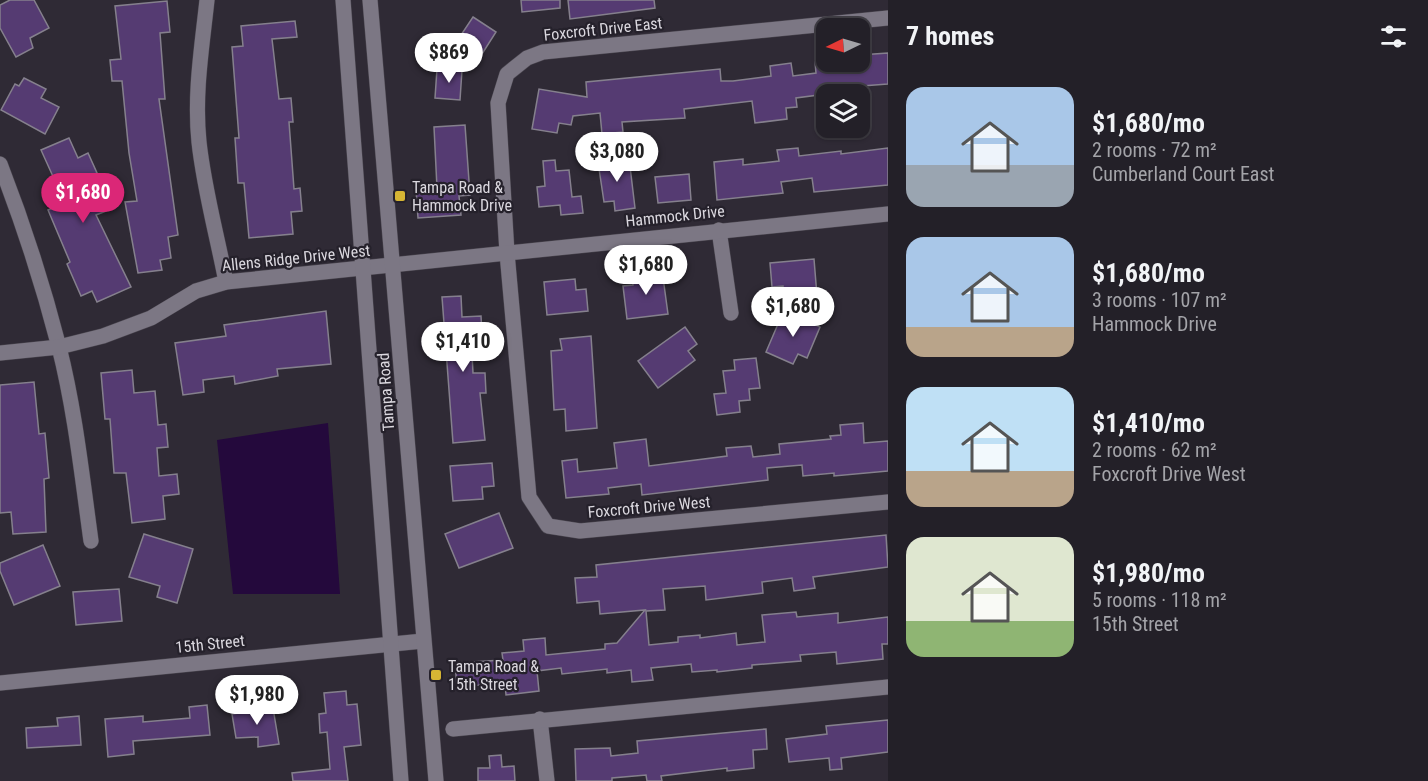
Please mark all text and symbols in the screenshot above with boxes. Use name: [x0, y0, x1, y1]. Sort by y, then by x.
street label: Foxcroft Drive East: [543, 13, 663, 45]
north arrow: [816, 18, 870, 72]
map controls: [816, 18, 870, 138]
icon: filters: [1377, 20, 1410, 53]
text: 7 homes: [906, 21, 994, 51]
pin: $869: [413, 33, 485, 84]
text: $869: [429, 40, 469, 64]
button: layers: [816, 84, 870, 138]
text: $1,680/mo: [1092, 108, 1205, 138]
icon: home: [954, 111, 1026, 183]
pin: $3,080: [568, 132, 666, 183]
text: 2 rooms · 72 m²: [1092, 138, 1217, 162]
text: $3,080: [589, 139, 645, 163]
text: Cumberland Court East: [1092, 162, 1274, 186]
pin: $1,680: [34, 173, 132, 224]
place label: Tampa Road & Hammock Drive: [412, 178, 512, 215]
text: $1,680: [55, 180, 111, 204]
marker: Tampa Road & Hammock Drive: [393, 189, 407, 203]
street label: Hammock Drive: [624, 201, 726, 231]
street label: Allens Ridge Drive West: [221, 241, 371, 275]
pin: $1,680: [597, 245, 695, 296]
text: $1,680: [618, 252, 674, 276]
text: $1,680/mo: [1092, 258, 1205, 288]
icon: home: [954, 261, 1026, 333]
pin: $1,680: [744, 287, 842, 338]
text: 3 rooms · 107 m²: [1092, 288, 1227, 312]
text: $1,680: [765, 294, 821, 318]
text: Hammock Drive: [1092, 312, 1217, 336]
pin: $1,410: [414, 322, 512, 373]
text: $1,410: [435, 329, 491, 353]
street label: Tampa Road: [374, 352, 398, 432]
text: $1,410/mo: [1092, 408, 1205, 438]
icon: home: [954, 411, 1026, 483]
text: 2 rooms · 62 m²: [1092, 438, 1217, 462]
text: Foxcroft Drive West: [1092, 462, 1246, 486]
street label: Foxcroft Drive West: [587, 492, 711, 522]
text: $1,980/mo: [1092, 558, 1205, 588]
icon: home: [954, 561, 1026, 633]
text: 5 rooms · 118 m²: [1092, 588, 1227, 612]
text: 15th Street: [1092, 612, 1179, 636]
street label: 15th Street: [174, 631, 246, 657]
place label: Tampa Road & 15th Street: [448, 657, 539, 694]
marker: Tampa Road & 15th Street: [429, 668, 443, 682]
pin: $1,980: [208, 675, 306, 726]
text: $1,980: [229, 682, 285, 706]

